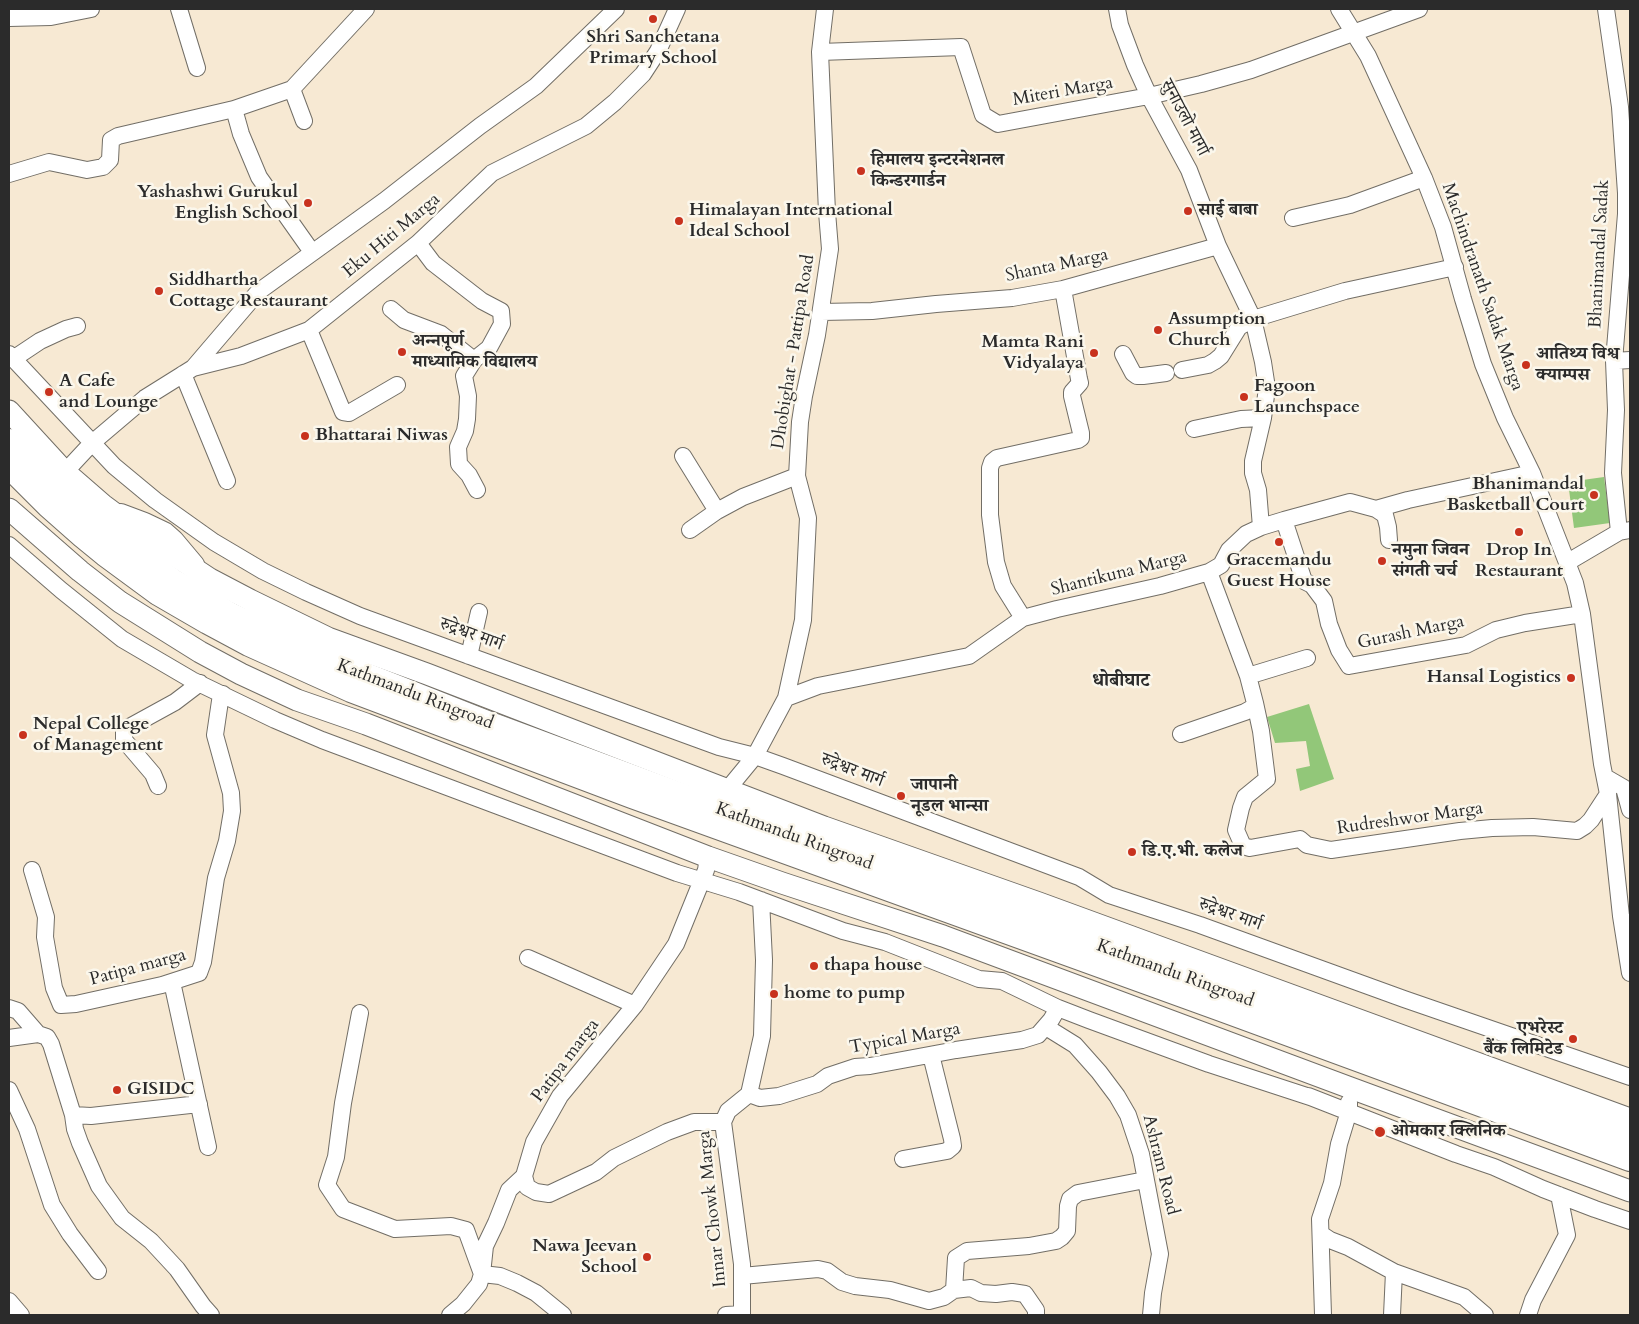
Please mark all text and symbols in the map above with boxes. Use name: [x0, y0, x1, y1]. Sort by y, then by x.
marker: Shri Sanchetana Primary School: [647, 13, 659, 25]
place label: Shri Sanchetana Primary School: [586, 27, 720, 70]
street label: Miteri Marga: [1011, 73, 1115, 111]
street label: सुनाउलो मार्गा: [1155, 76, 1213, 160]
place label: हिमालय इन्टरनेशनल किन्डरगार्डन: [871, 150, 1004, 192]
marker: हिमालय इन्टरनेशनल किन्डरगार्डन: [855, 165, 867, 177]
street label: Bhanimandal Sadak: [1585, 179, 1615, 329]
street label: Machindranath Sadak Marga: [1436, 180, 1528, 394]
place label: Yashashwi Gurukul English School: [137, 182, 298, 224]
street label: Eku Hiti Marga: [339, 189, 445, 283]
marker: Yashashwi Gurukul English School: [302, 197, 314, 209]
place label: Himalayan International Ideal School: [689, 200, 893, 242]
place label: साई बाबा: [1198, 200, 1257, 222]
marker: साई बाबा: [1182, 205, 1194, 217]
marker: Himalayan International Ideal School: [673, 215, 685, 227]
street label: Shanta Marga: [1004, 245, 1110, 287]
street label: Dhobighat - Pattipa Road: [768, 253, 820, 451]
place label: Siddhartha Cottage Restaurant: [169, 270, 328, 312]
marker: Siddhartha Cottage Restaurant: [153, 285, 165, 297]
place label: Assumption Church: [1168, 309, 1266, 352]
marker: Assumption Church: [1152, 324, 1164, 336]
place label: अन्‍नपूर्ण माध्यामिक विद्यालय: [412, 331, 537, 374]
place label: Mamta Rani Vidyalaya: [981, 332, 1084, 374]
place label: आतिथ्य विश्व क्याम्पस: [1536, 344, 1619, 386]
marker: अन्‍नपूर्ण माध्यामिक विद्यालय: [396, 346, 408, 358]
marker: Mamta Rani Vidyalaya: [1088, 347, 1100, 359]
marker: आतिथ्य विश्व क्याम्पस: [1520, 359, 1532, 371]
place label: A Cafe and Lounge: [59, 371, 158, 414]
place label: Fagoon Launchspace: [1254, 376, 1360, 418]
marker: A Cafe and Lounge: [43, 386, 55, 398]
marker: Fagoon Launchspace: [1238, 391, 1250, 403]
place label: Bhattarai Niwas: [315, 425, 448, 447]
marker: Bhattarai Niwas: [299, 430, 311, 442]
place label: Bhanimandal Basketball Court: [1447, 474, 1584, 516]
marker: Bhanimandal Basketball Court: [1588, 489, 1600, 501]
marker: Drop In Restaurant: [1513, 526, 1525, 538]
marker: Gracemandu Guest House: [1273, 536, 1285, 548]
place label: नमुना जिवन संगती चर्च: [1392, 540, 1469, 582]
place label: Drop In Restaurant: [1475, 540, 1563, 582]
street label: Shantikuna Marga: [1049, 547, 1189, 601]
place label: Gracemandu Guest House: [1226, 550, 1332, 592]
marker: नमुना जिवन संगती चर्च: [1376, 555, 1388, 567]
street label: Gurash Marga: [1356, 611, 1466, 655]
street label: रुद्रेश्वर मार्ग: [436, 614, 506, 656]
street label: Kathmandu Ringroad: [334, 655, 496, 735]
place label: Hansal Logistics: [1427, 667, 1561, 689]
district label: धोबीघाट: [1092, 671, 1150, 693]
marker: Hansal Logistics: [1565, 672, 1577, 684]
place label: Nepal College of Management: [33, 714, 163, 756]
marker: Nepal College of Management: [17, 729, 29, 741]
street label: रुद्रेश्वर मार्ग: [817, 749, 887, 793]
place label: जापानी नूडल भान्सा: [911, 775, 988, 818]
marker: जापानी नूडल भान्सा: [895, 790, 907, 802]
street label: Rudreshwor Marga: [1336, 798, 1484, 840]
street label: Kathmandu Ringroad: [712, 799, 876, 875]
place label: डि.ए.भी. कलेज: [1142, 841, 1243, 863]
marker: डि.ए.भी. कलेज: [1126, 846, 1138, 858]
street label: रुद्रेश्वर मार्ग: [1195, 894, 1265, 936]
street label: Kathmandu Ringroad: [1093, 936, 1257, 1012]
street label: Patipa marga: [87, 945, 189, 991]
place label: thapa house: [824, 955, 922, 977]
marker: thapa house: [808, 960, 820, 972]
place label: home to pump: [784, 983, 905, 1005]
marker: home to pump: [768, 988, 780, 1000]
street label: Patipa marga: [528, 1015, 604, 1107]
place label: एभरेस्ट बैंक लिमिटेड: [1484, 1018, 1563, 1060]
street label: Typical Marga: [848, 1019, 962, 1059]
marker: एभरेस्ट बैंक लिमिटेड: [1567, 1033, 1579, 1045]
place label: GISIDC: [127, 1079, 194, 1101]
marker: GISIDC: [111, 1084, 123, 1096]
street label: Ashram Road: [1137, 1113, 1183, 1217]
place label: ओमकार क्लिनिक: [1391, 1121, 1506, 1143]
marker: ओमकार क्लिनिक: [1373, 1125, 1387, 1139]
street label: Innar Chowk Marga: [694, 1130, 732, 1288]
place label: Nawa Jeevan School: [532, 1236, 637, 1278]
marker: Nawa Jeevan School: [641, 1251, 653, 1263]

